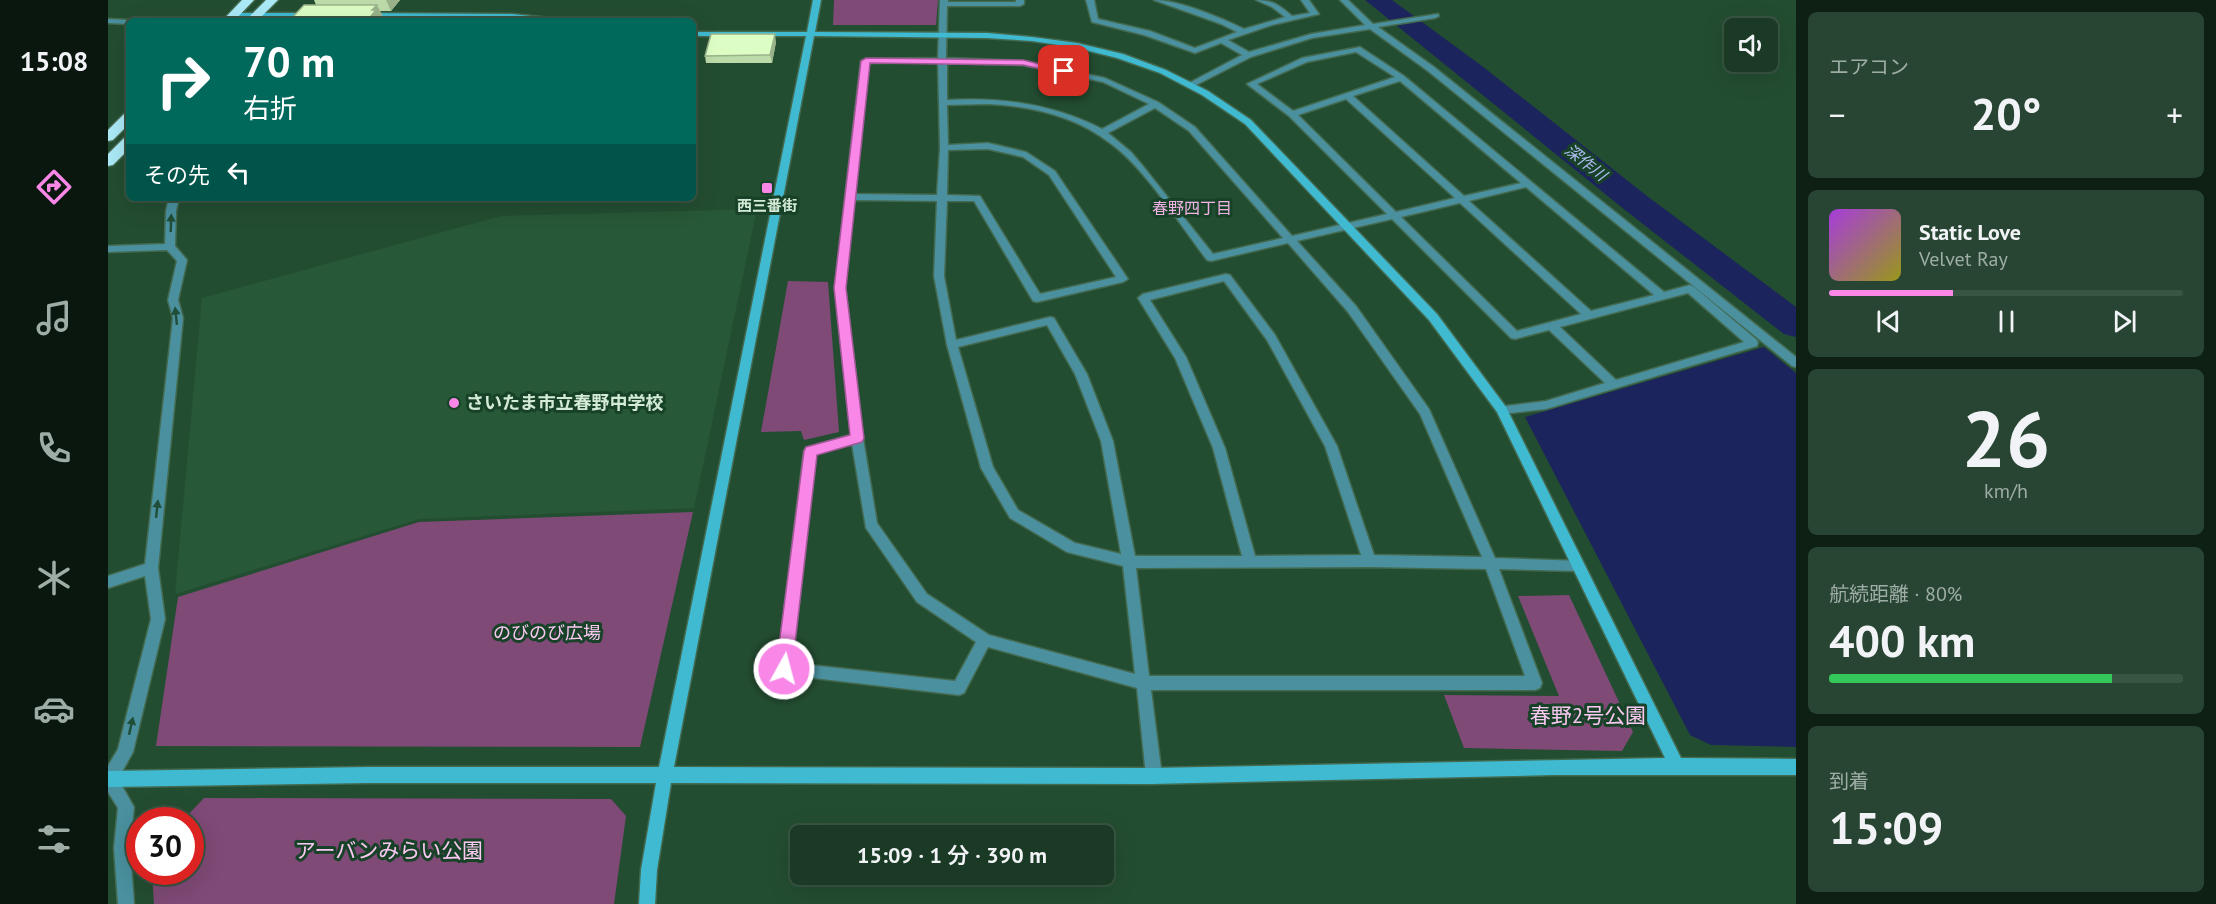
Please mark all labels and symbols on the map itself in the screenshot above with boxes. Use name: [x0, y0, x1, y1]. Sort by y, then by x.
pin: [1038, 45, 1089, 96]
water label: 深作川: [1561, 139, 1613, 186]
marker: 西三番街: [760, 181, 774, 195]
place label: 西三番街: [737, 196, 797, 215]
district label: 春野四丁目: [1152, 198, 1232, 218]
one-way arrow: [166, 213, 176, 232]
one-way arrow: [171, 306, 181, 325]
place label: さいたま市立春野中学校: [466, 391, 663, 414]
marker: さいたま市立春野中学校: [447, 396, 461, 410]
one-way arrow: [152, 500, 162, 519]
park label: のびのび広場: [493, 621, 601, 644]
position arrow: [752, 637, 816, 701]
park label: 春野2号公園: [1530, 702, 1646, 729]
one-way arrow: [127, 717, 137, 735]
speed limit sign: 30: [126, 807, 204, 885]
park label: アーバンみらい公園: [295, 837, 483, 864]

